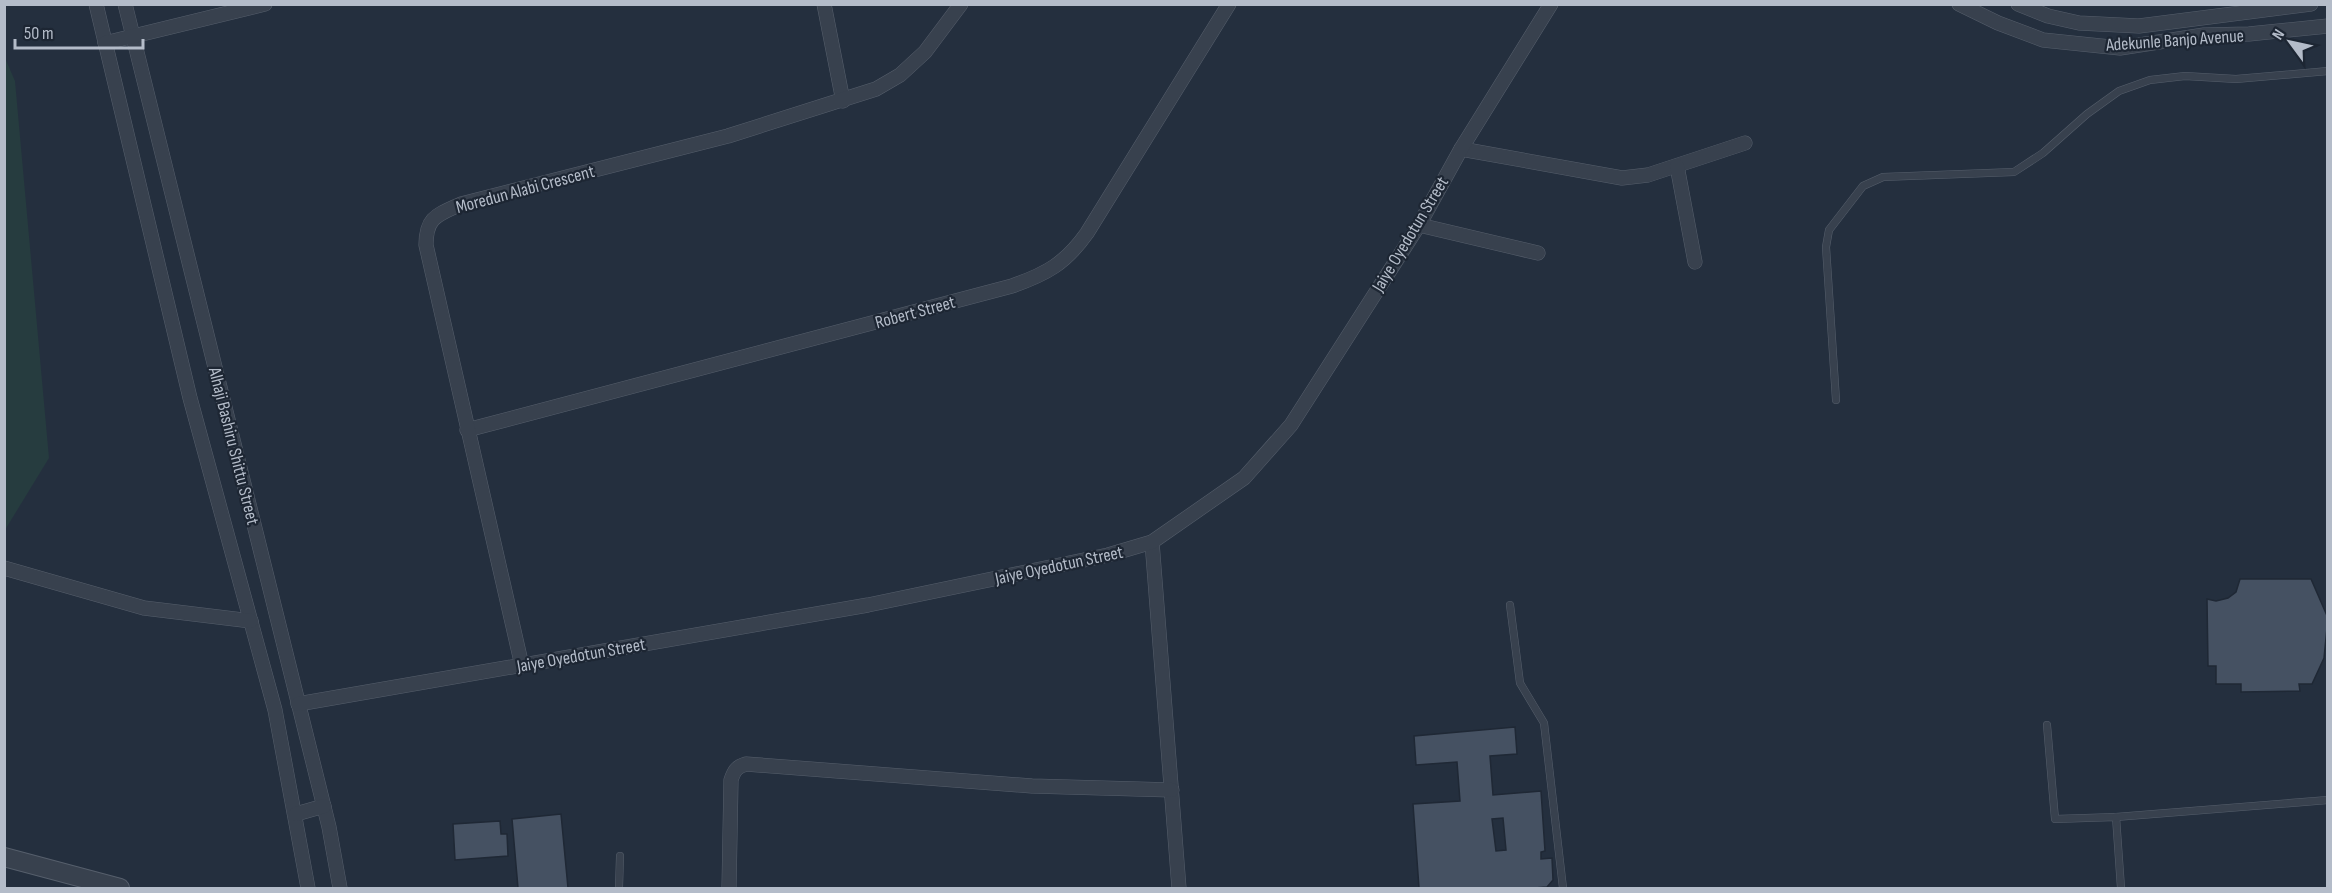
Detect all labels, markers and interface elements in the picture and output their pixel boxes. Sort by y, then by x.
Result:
scale bar [15,12,142,50]
north arrow [2260,12,2320,72]
text: 50 m [24,23,54,44]
street label: Adekunle Banjo Avenue [2104,25,2245,56]
text: N [2268,26,2289,43]
street label: Moredun Alabi Crescent [453,161,597,218]
street label: Jaiye Oyedotun Street [1367,173,1453,296]
street label: Robert Street [873,292,958,333]
street label: Alhaji Bashiru Shittu Street [204,364,263,528]
street label: Jaiye Oyedotun Street [992,542,1126,590]
street label: Jaiye Oyedotun Street [514,634,648,677]

